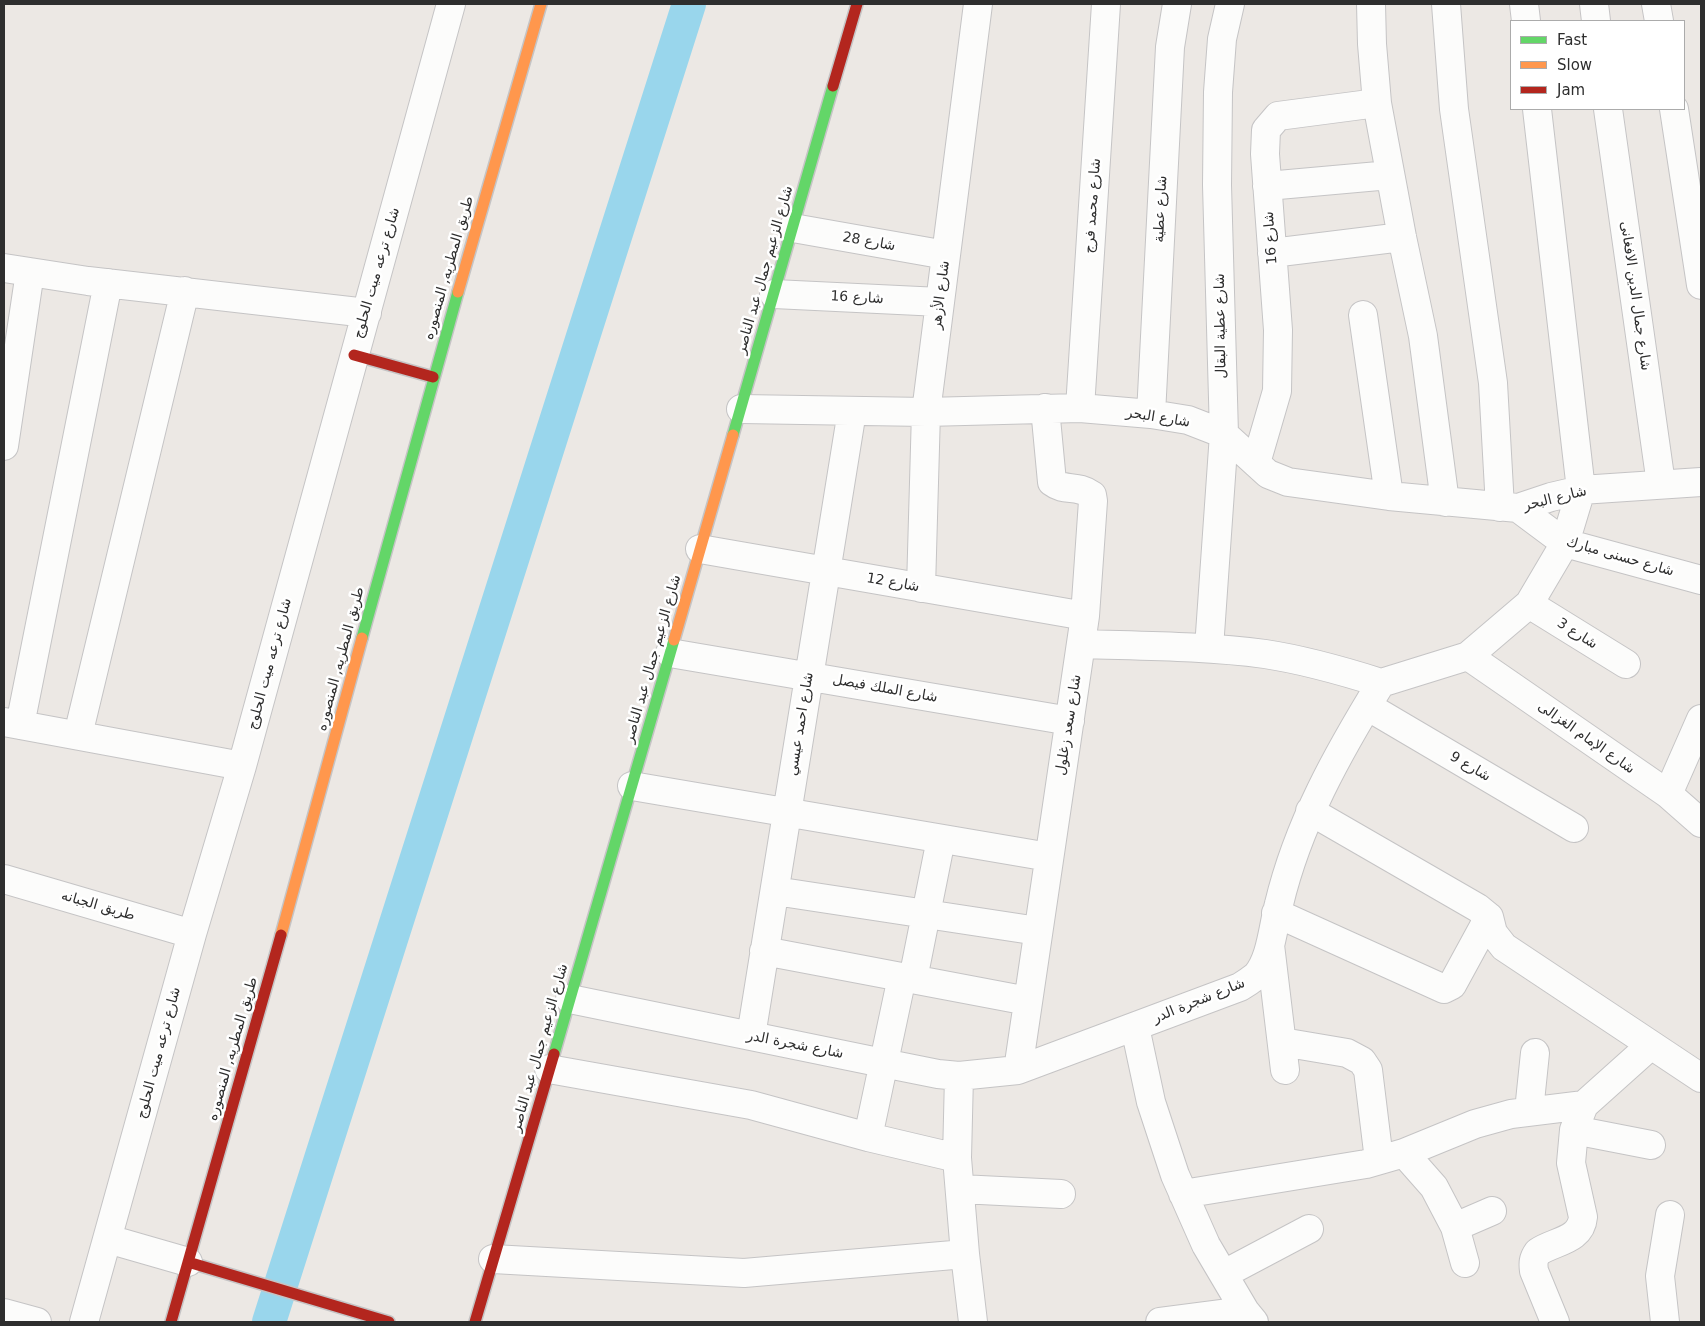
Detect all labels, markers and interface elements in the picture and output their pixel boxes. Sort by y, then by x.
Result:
legend [1510,20,1685,110]
text: Fast [1557,31,1587,49]
text: Slow [1557,56,1592,74]
text: Jam [1557,81,1585,99]
street label: شارع محمد فرج [1081,158,1105,254]
street label: شارع عطية [1151,175,1171,243]
street label: شارع الزعيم جمال عبد الناصر [733,184,797,356]
street label: طريق المطريه, المنصوره [420,194,478,342]
street label: شارع ترعه ميت الحلوج [350,206,404,340]
street label: شارع 16 [1261,211,1281,265]
street label: شارع جمال الدين الافغانى [1616,220,1654,372]
street label: شارع 28 [841,229,897,255]
street label: شارع الأزهر [928,260,954,330]
street label: شارع عطية البقال [1212,273,1230,379]
street label: شارع 16 [830,288,884,308]
street label: شارع البحر [1125,405,1191,431]
street label: شارع البحر [1522,483,1588,515]
street label: شارع حسنى مبارك [1564,534,1676,580]
street label: شارع 12 [865,570,921,596]
street label: شارع الزعيم جمال عبد الناصر [621,573,685,745]
street label: طريق المطريه, المنصوره [314,585,368,733]
street label: شارع ترعه ميت الحلوج [244,596,296,732]
street label: شارع 3 [1554,615,1600,653]
street label: شارع احمد عيسي [785,671,817,777]
street label: شارع الملك فيصل [831,671,939,707]
street label: شارع سعد زغلول [1053,673,1085,777]
street label: شارع الإمام الغزالى [1534,698,1638,778]
street label: شارع 9 [1447,749,1493,785]
street label: طريق الجبانه [59,887,137,925]
street label: شارع الزعيم جمال عبد الناصر [508,962,572,1134]
street label: طريق المطريه, المنصوره [204,975,262,1123]
street label: شارع شجرة الدر [1150,975,1248,1027]
street label: شارع ترعه ميت الحلوج [133,985,185,1121]
street label: شارع شجرة الدر [745,1027,845,1063]

